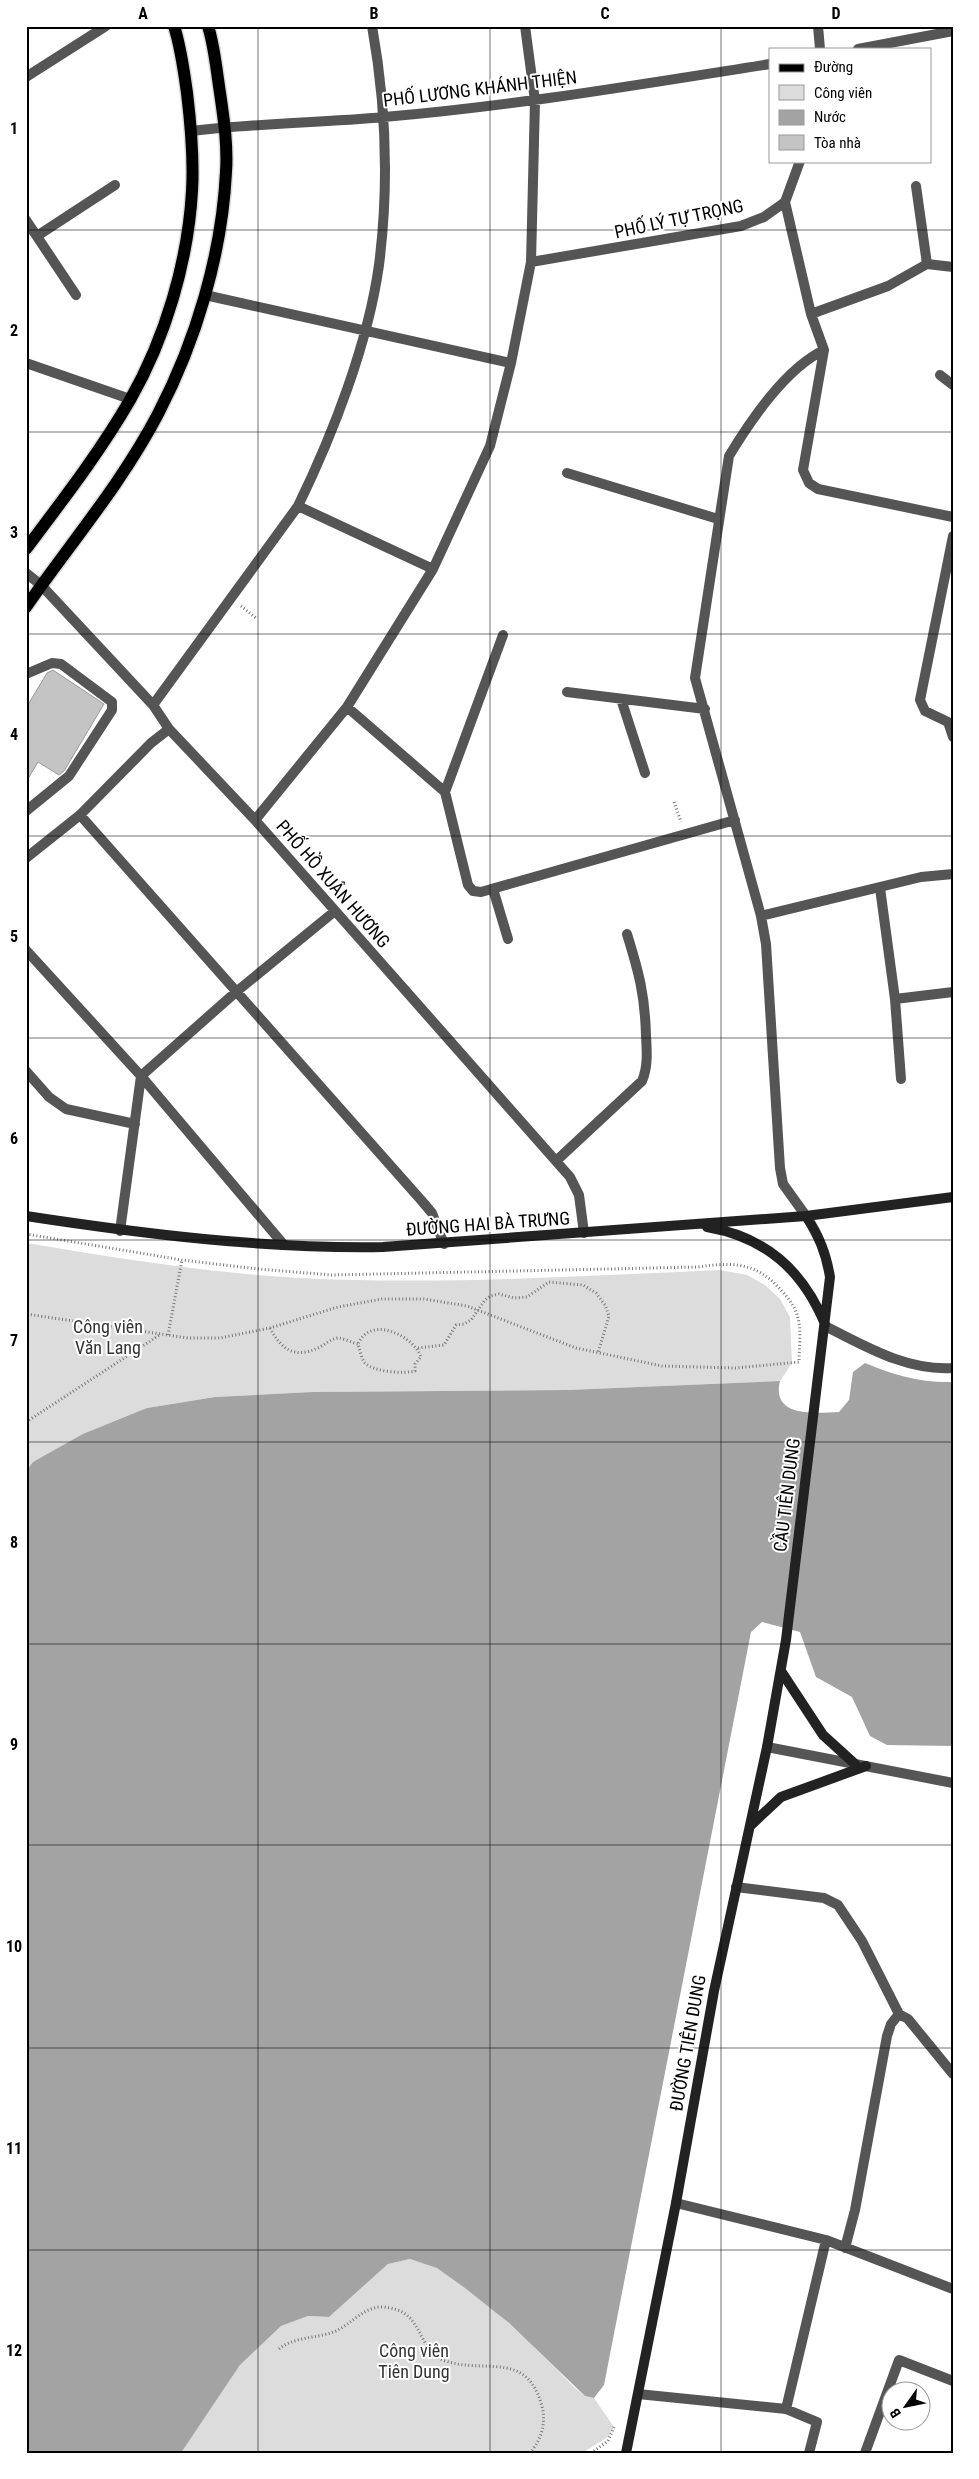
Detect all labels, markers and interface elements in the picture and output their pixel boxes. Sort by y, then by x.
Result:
text: A [138,4,148,23]
text: B [370,4,379,23]
text: C [600,4,610,23]
text: D [831,4,841,23]
legend [769,48,932,162]
text: Đường [814,58,853,76]
street label: PHỐ LƯƠNG KHÁNH THIỆN [382,64,578,111]
text: Công viên [814,84,872,102]
text: Nước [814,108,846,126]
text: 1 [10,119,18,138]
text: Tòa nhà [814,134,861,152]
street label: PHỐ LÝ TỰ TRỌNG [612,193,745,242]
text: 2 [10,321,18,340]
text: 3 [10,523,18,542]
text: 4 [10,725,18,744]
street label: PHỐ HỒ XUÂN HƯƠNG [272,814,396,952]
text: 5 [10,927,18,946]
text: 6 [10,1129,18,1148]
street label: ĐƯỜNG HAI BÀ TRƯNG [405,1207,571,1240]
park label: Công viên Văn Lang [73,1316,143,1358]
text: 7 [10,1331,18,1350]
street label: CẦU TIÊN DUNG [768,1437,804,1553]
text: 8 [10,1533,18,1552]
text: 9 [10,1735,18,1754]
text: 10 [6,1937,22,1956]
street label: ĐƯỜNG TIÊN DUNG [665,1973,710,2113]
text: 11 [6,2139,22,2158]
park label: Công viên Tiên Dung [378,2340,450,2382]
text: 12 [6,2341,22,2360]
north arrow [882,2382,932,2432]
text: B [886,2405,904,2421]

